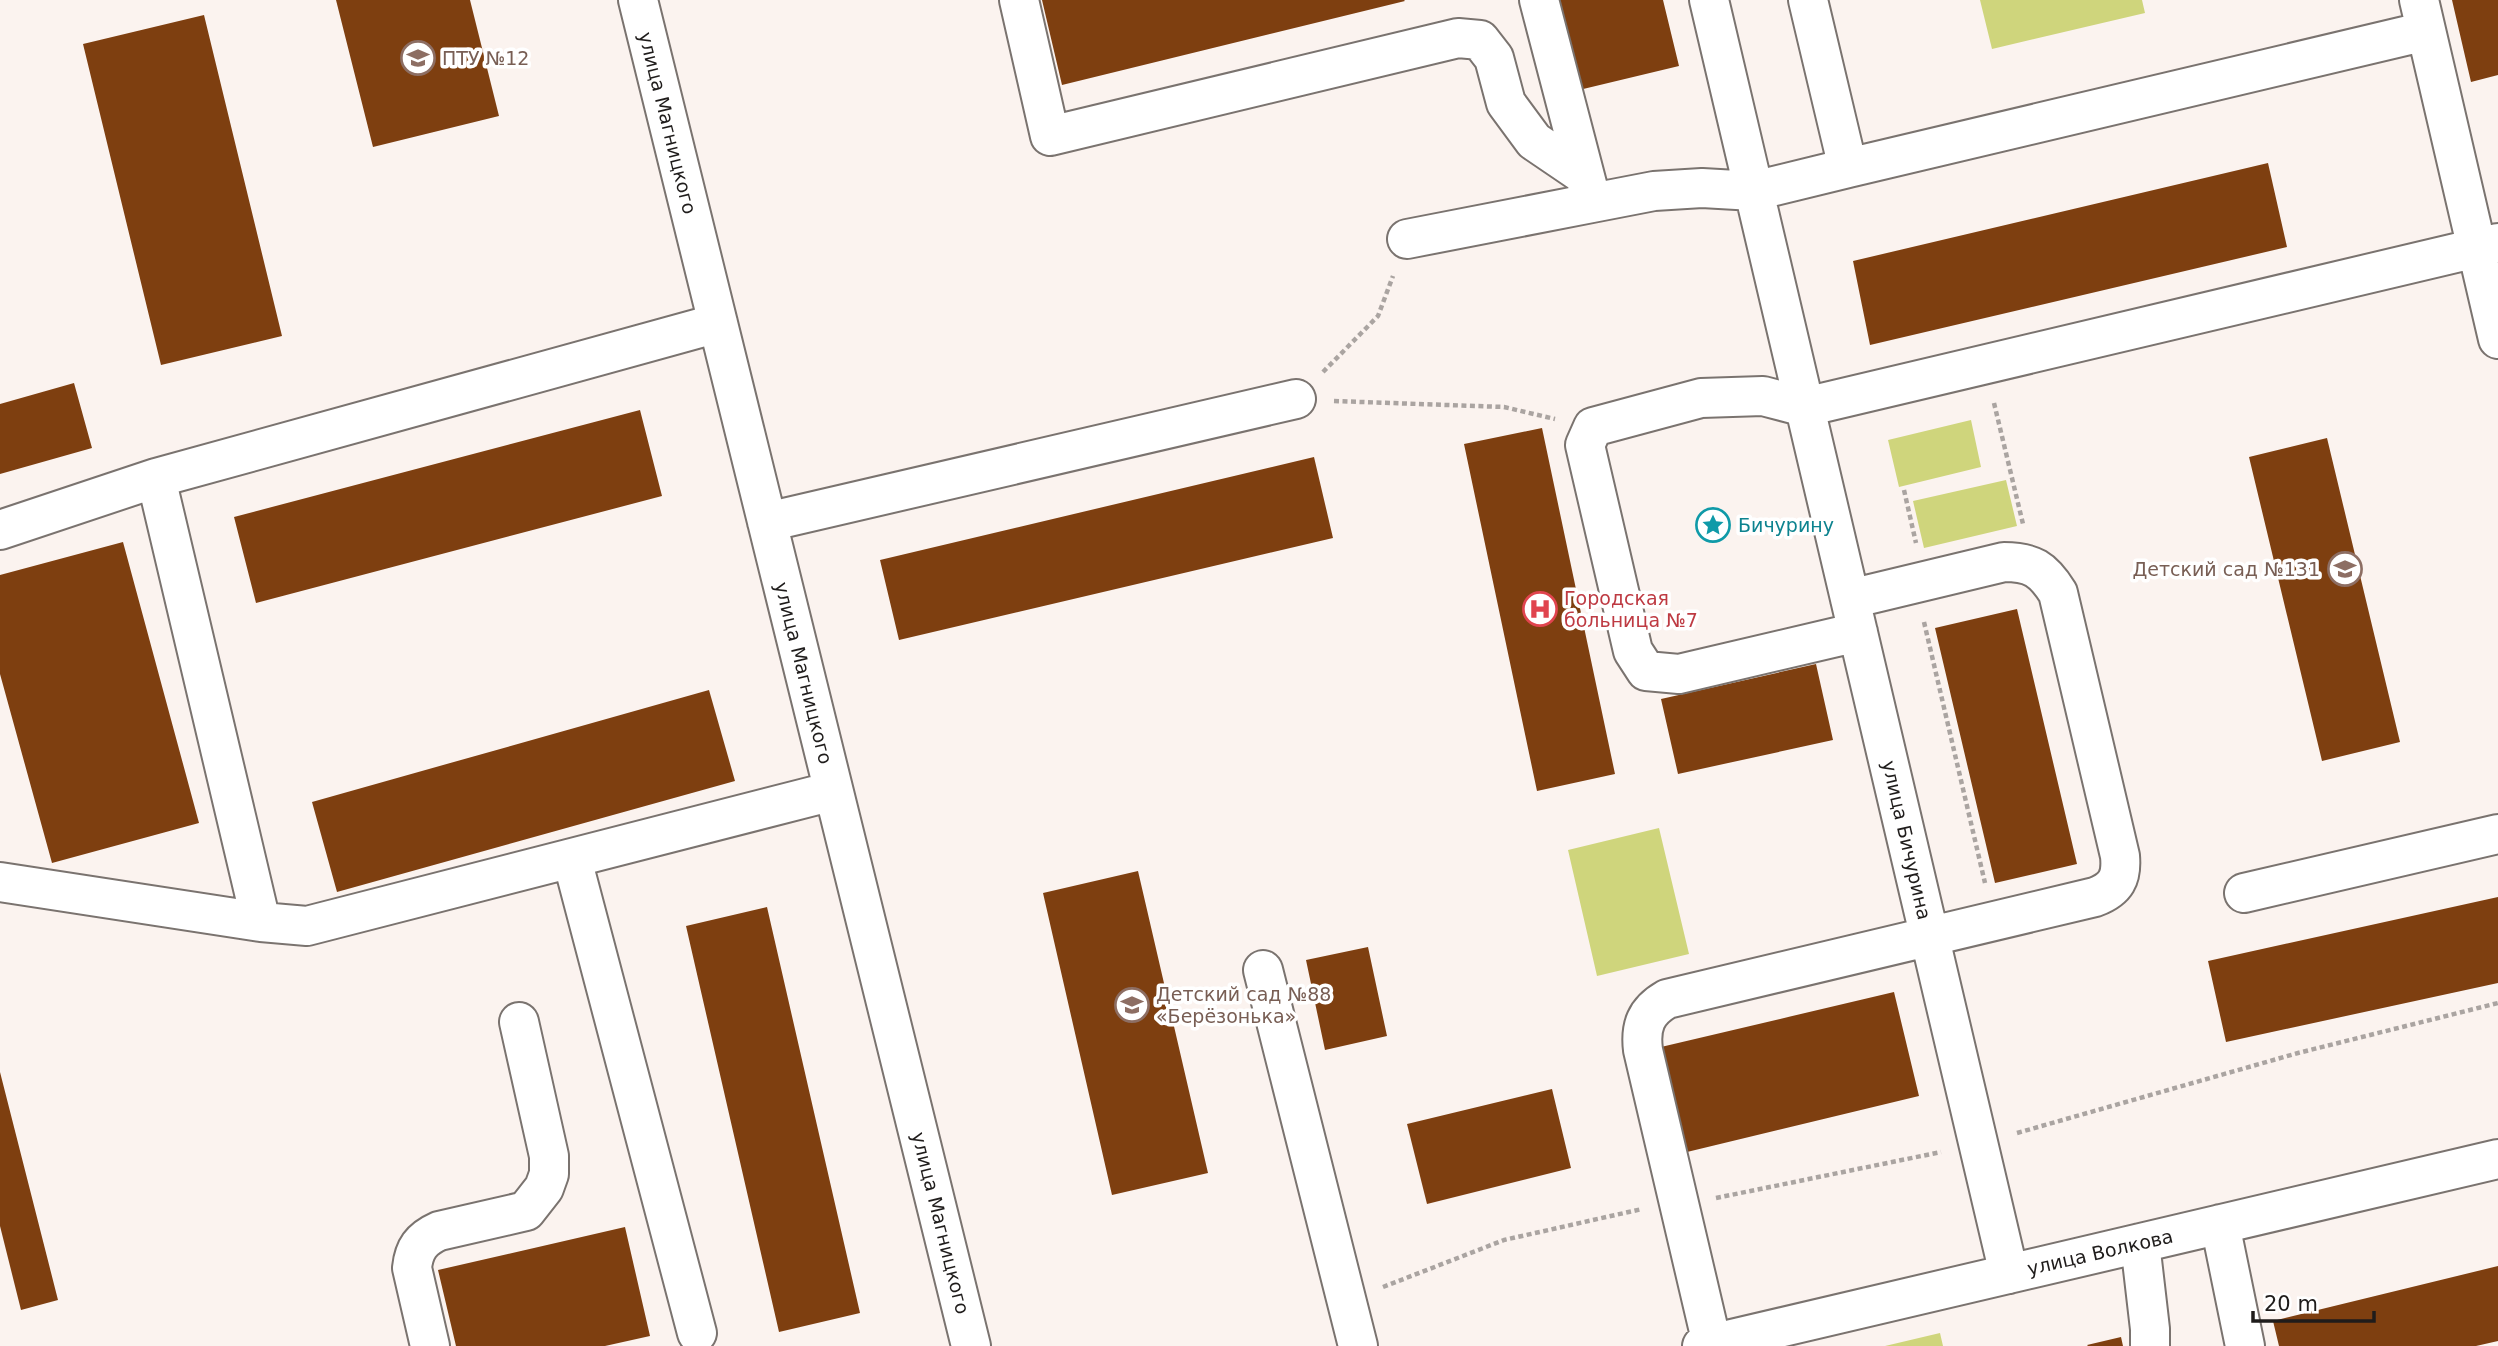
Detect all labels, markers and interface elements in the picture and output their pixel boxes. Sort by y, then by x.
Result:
street label: улица Магницкого [635,30,701,216]
school or university icon: ПТУ №12 [399,39,437,77]
place label: ПТУ №12 [442,47,529,69]
place icon: Бичурину [1694,506,1732,544]
place label: Бичурину [1738,514,1834,536]
school or university icon: Детский сад №131 [2326,550,2364,588]
place label: Детский сад №131 [2132,558,2320,580]
street label: улица Магницкого [771,580,837,766]
place label: Городская больница №7 [1564,587,1698,631]
hospital icon: Городская больница №7 [1521,590,1559,628]
street label: улица Бичурина [1878,758,1936,922]
place label: Детский сад №88 «Берёзонька» [1156,983,1331,1027]
school or university icon: Детский сад №88 «Берёзонька» [1113,986,1151,1024]
street label: улица Магницкого [908,1130,974,1316]
street label: улица Волкова [2025,1225,2175,1279]
scale bar [2253,1280,2374,1324]
text: 20 m [2264,1292,2318,1316]

